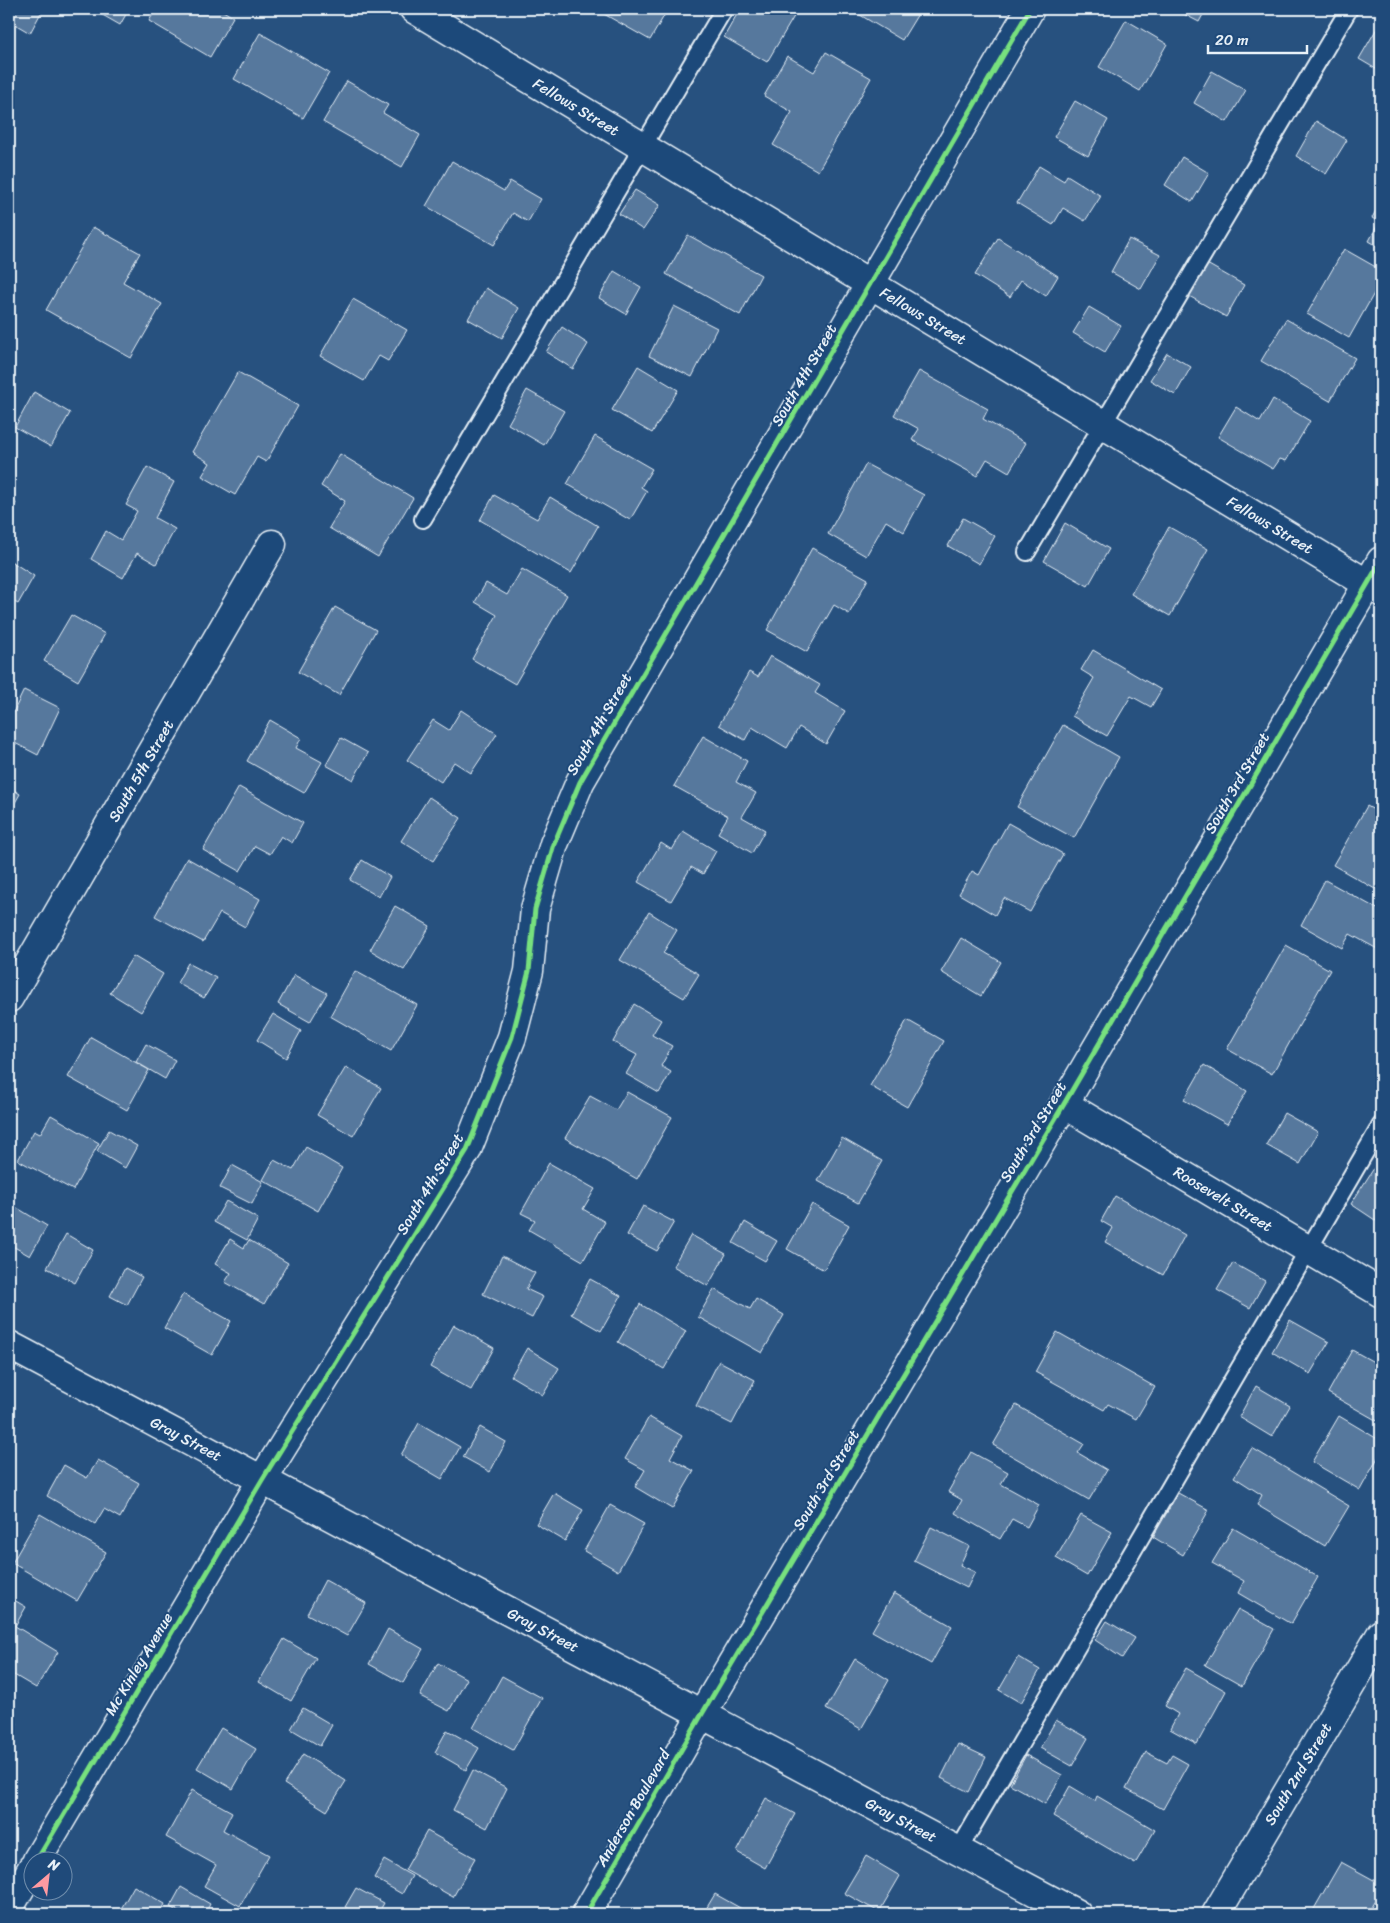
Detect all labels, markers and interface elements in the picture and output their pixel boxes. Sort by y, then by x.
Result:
scale bar [1208,22,1306,54]
text: 20 m [1215,27,1249,53]
street label: Fellows Street [528,71,625,143]
street label: Fellows Street [875,280,972,352]
street label: South 4th Street [764,318,844,431]
street label: Fellows Street [1222,489,1319,561]
street label: South 4th Street [559,667,639,780]
street label: South 5th Street [101,715,181,827]
street label: South 3rd Street [1197,727,1277,839]
street label: South 3rd Street [993,1076,1074,1187]
street label: South 4th Street [389,1128,471,1240]
street label: Roosevelt Street [1168,1159,1278,1239]
street label: Gray Street [146,1409,227,1469]
street label: South 3rd Street [786,1424,867,1535]
street label: Gray Street [503,1600,584,1660]
street label: Mc Kinley Avenue [98,1607,180,1721]
street label: South 2nd Street [1257,1717,1339,1830]
street label: Anderson Boulevard [588,1744,678,1872]
street label: Gray Street [861,1790,942,1850]
north arrow [22,1850,72,1900]
text: N [43,1851,64,1878]

